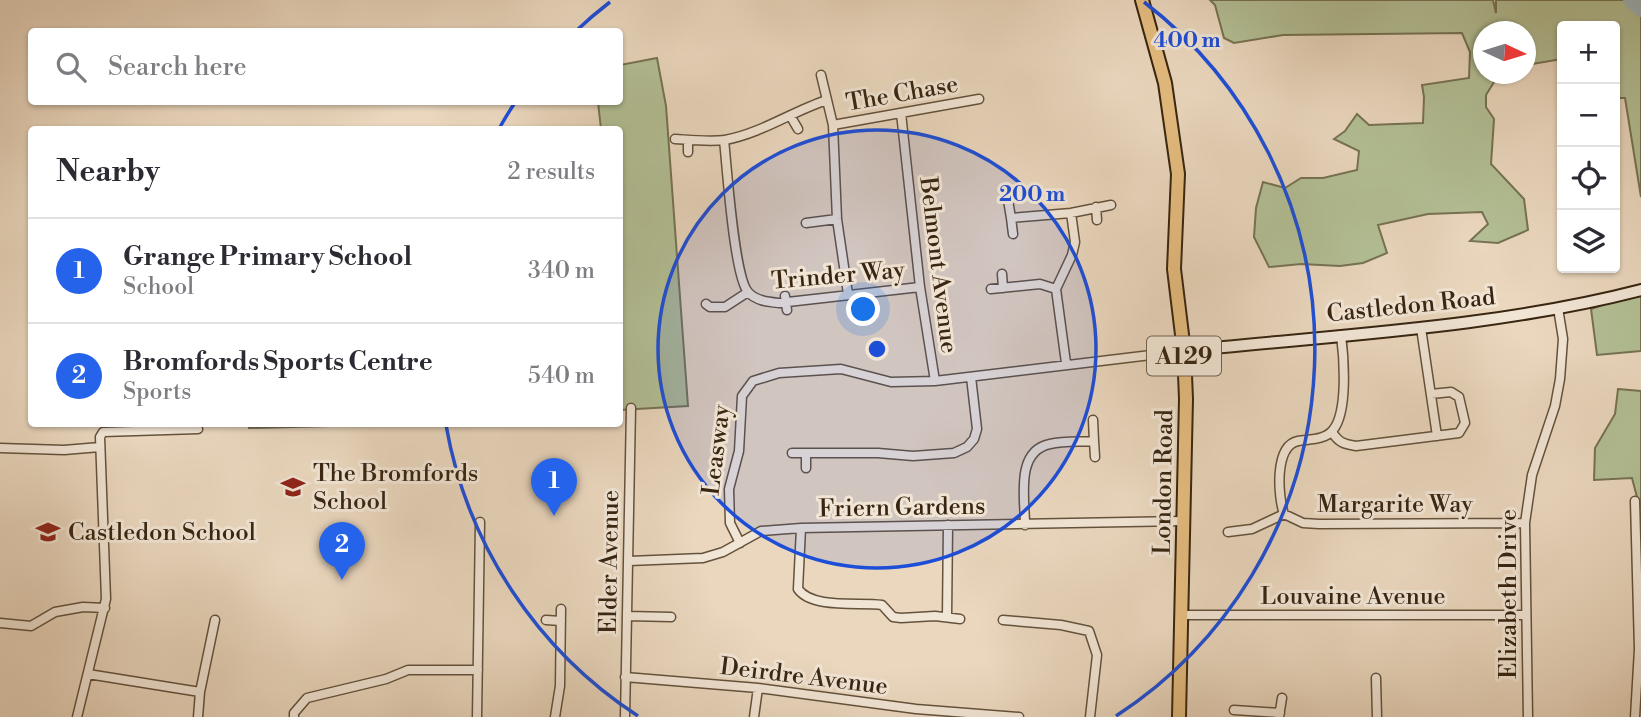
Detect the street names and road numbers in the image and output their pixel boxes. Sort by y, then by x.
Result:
street label: The Chase [844,69,961,119]
street label: Belmont Avenue [912,174,964,355]
street label: Trinder Way [770,255,906,297]
street label: Castledon Road [1325,282,1497,330]
road number: A129 [1147,336,1221,376]
street label: Leasway [697,403,737,497]
street label: London Road [1148,409,1180,555]
street label: Elder Avenue [594,490,626,634]
street label: Margarite Way [1317,490,1473,520]
street label: Friern Gardens [818,492,986,524]
street label: Elizabeth Drive [1494,509,1524,679]
street label: Louvaine Avenue [1260,582,1446,612]
street label: Deirdre Avenue [718,652,889,702]

